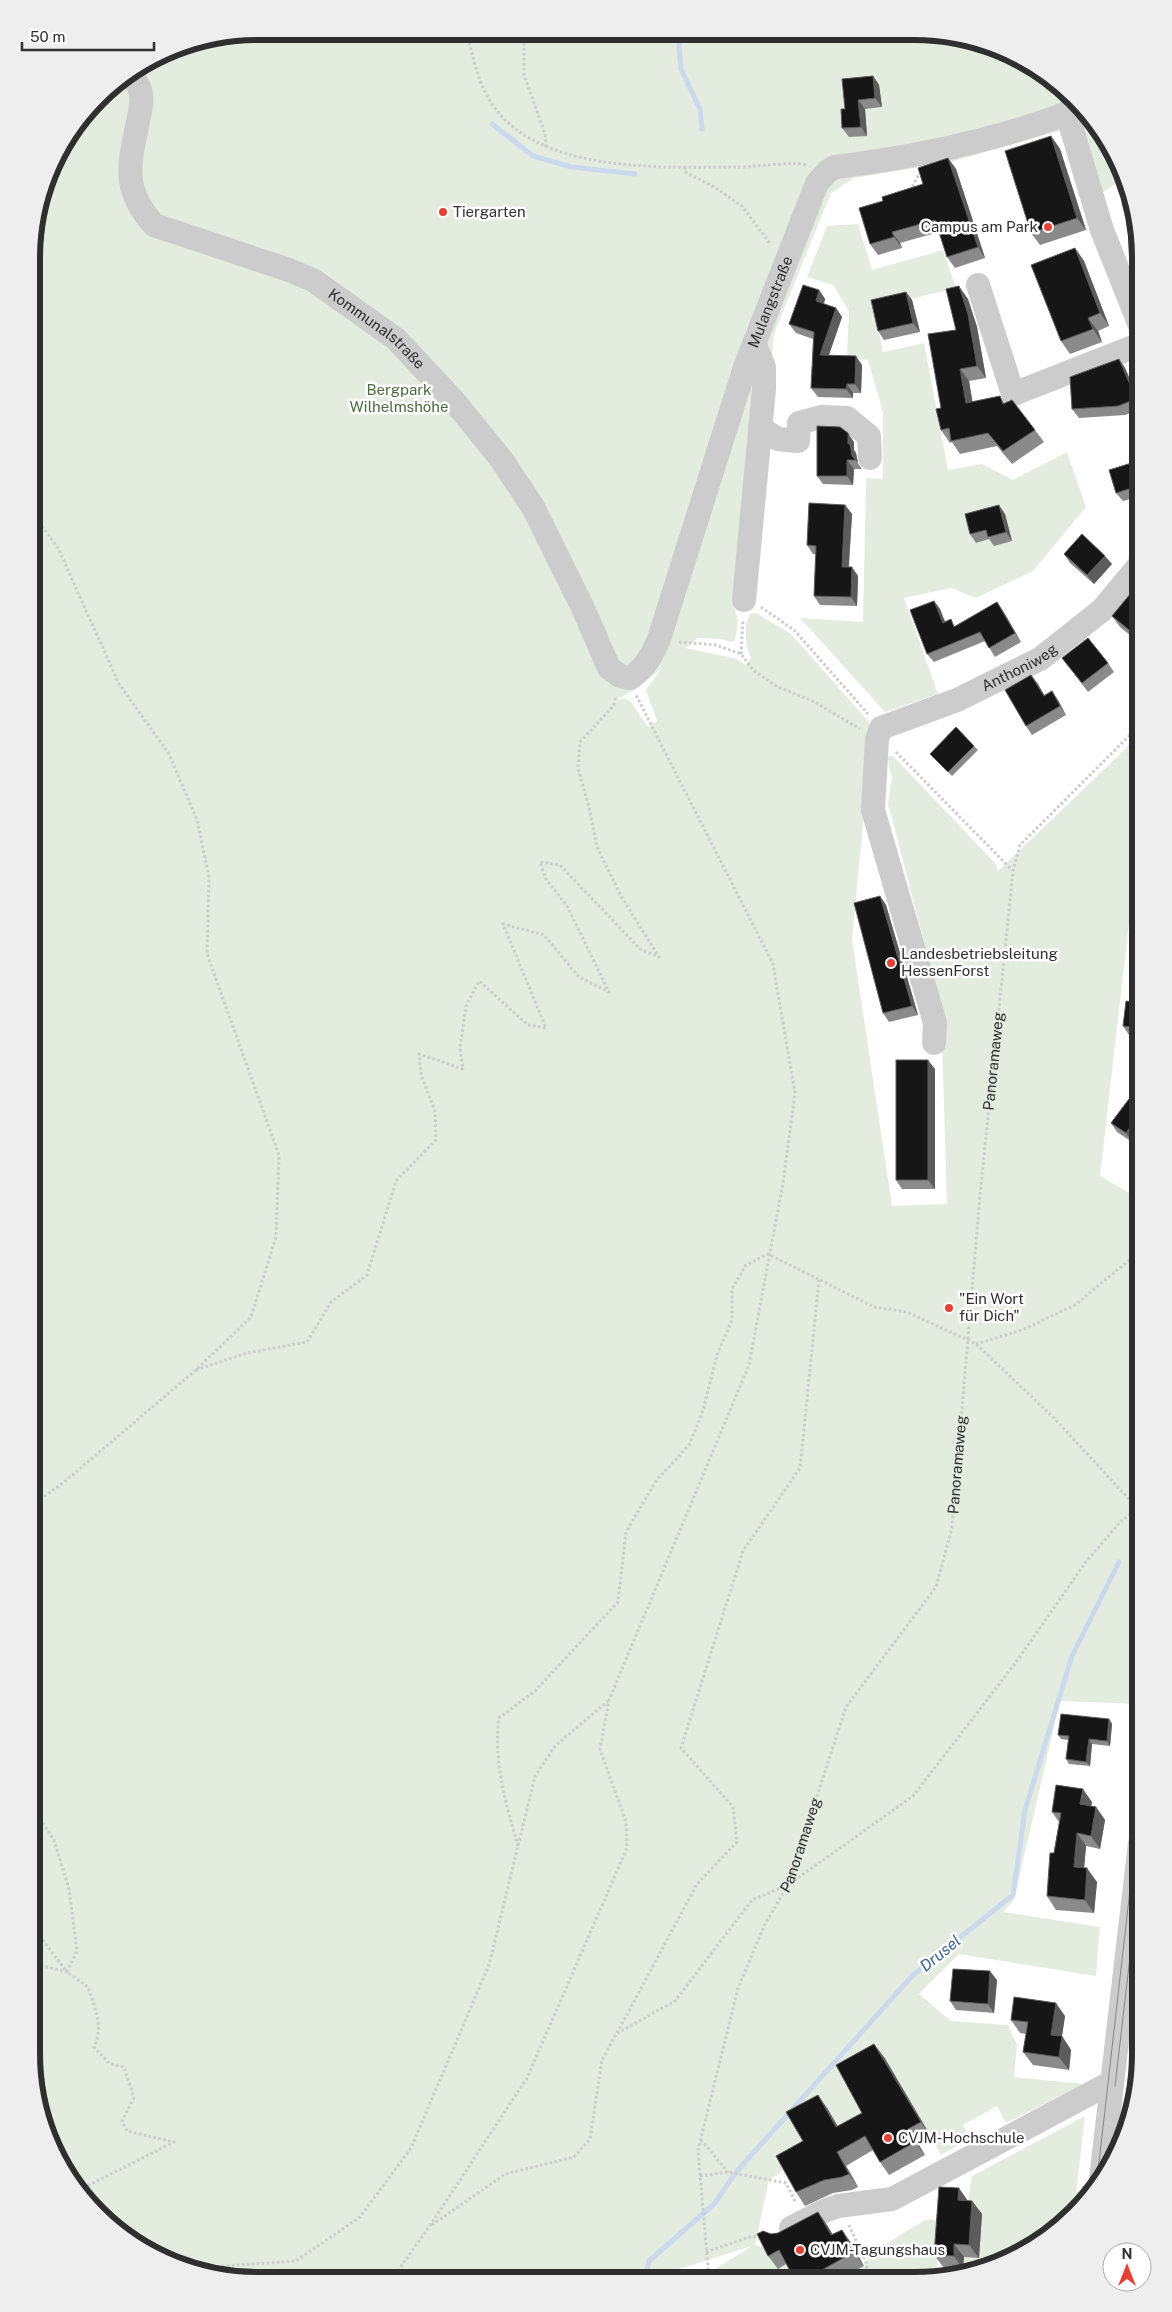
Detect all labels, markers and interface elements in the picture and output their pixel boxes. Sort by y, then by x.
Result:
scale bar [22,20,155,52]
text: 50 m [30,28,65,45]
place label: Tiergarten [453,203,526,220]
marker: Tiergarten [437,206,449,218]
place label: Campus am Park [921,218,1038,235]
marker: Campus am Park [1042,221,1054,233]
street label: Mulangstraße [744,254,796,350]
street label: Kommunalstraße [325,285,428,372]
park label: Bergpark Wilhelmshöhe [350,381,448,415]
street label: Anthoniweg [979,640,1060,695]
place label: Landesbetriebsleitung HessenForst [901,945,1058,979]
marker: Landesbetriebsleitung HessenForst [885,957,897,969]
street label: Panoramaweg [980,1011,1007,1111]
place label: "Ein Wort für Dich" [959,1290,1024,1324]
marker: "Ein Wort für Dich" [943,1302,955,1314]
street label: Panoramaweg [944,1415,969,1515]
street label: Panoramaweg [776,1795,824,1896]
water label: Drusel [916,1931,965,1976]
place label: CVJM-Hochschule [898,2129,1025,2146]
marker: CVJM-Hochschule [882,2132,894,2144]
place label: CVJM-Tagungshaus [810,2241,945,2258]
north arrow [1102,2242,1152,2292]
marker: CVJM-Tagungshaus [794,2244,806,2256]
text: N [1122,2246,1132,2262]

